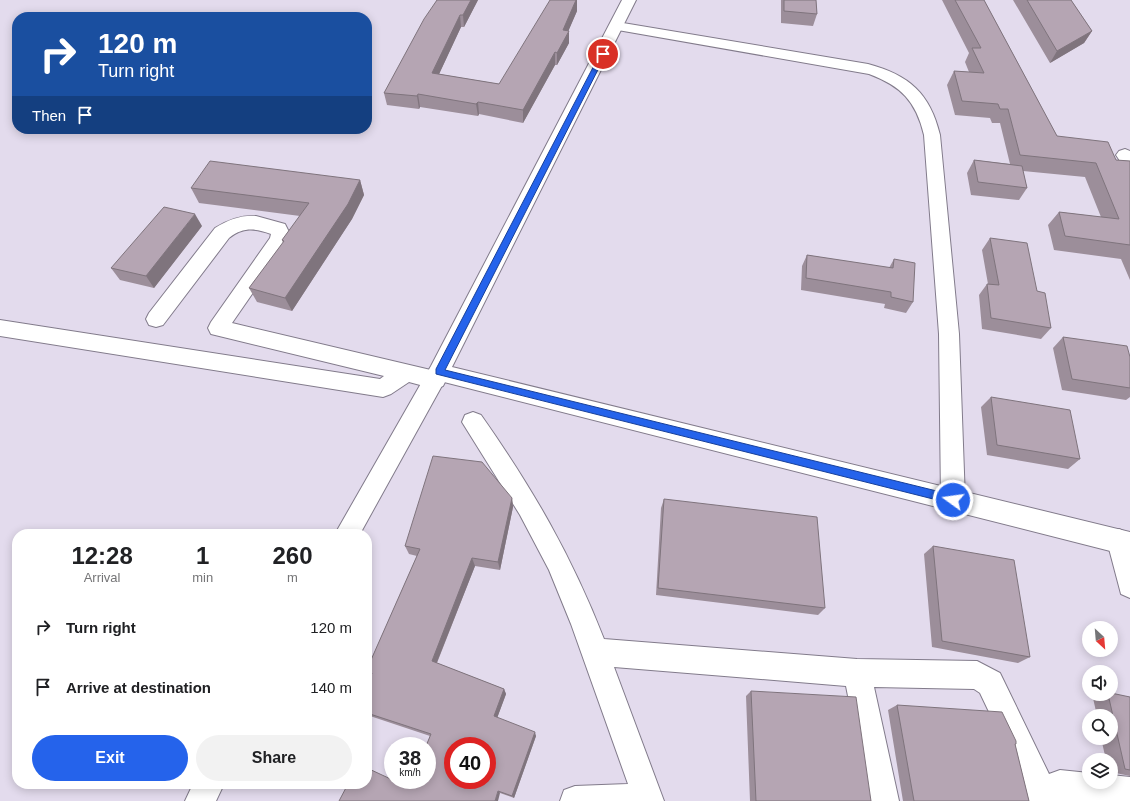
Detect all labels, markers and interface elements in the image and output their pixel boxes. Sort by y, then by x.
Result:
icon: right [32,28,84,80]
text: 120 m [98,28,177,59]
pin [586,37,620,71]
icon: arrive [592,43,614,65]
text: Turn right [98,61,174,81]
icon: arrive [74,104,96,126]
text: Then [32,107,66,124]
position arrow [932,479,974,521]
text: 12:28 [71,542,133,569]
text: 1 [196,542,209,569]
text: 260 [273,542,313,569]
text: Arrival [84,570,121,585]
text: min [192,570,213,585]
text: m [287,570,298,585]
icon: right [32,616,54,638]
text: Turn right [66,619,136,636]
text: 120 m [310,619,352,636]
north arrow [1082,621,1118,657]
map controls [1082,621,1118,789]
button: sound [1082,665,1118,701]
icon: arrive [32,676,54,698]
text: Arrive at destination [66,679,211,696]
text: 140 m [310,679,352,696]
button: search [1082,709,1118,745]
button: Exit [32,735,188,781]
button: Share [196,735,352,781]
speed limit sign: 40 [444,737,496,789]
text: 38 [399,747,421,769]
button: layers [1082,753,1118,789]
text: km/h [399,767,421,778]

